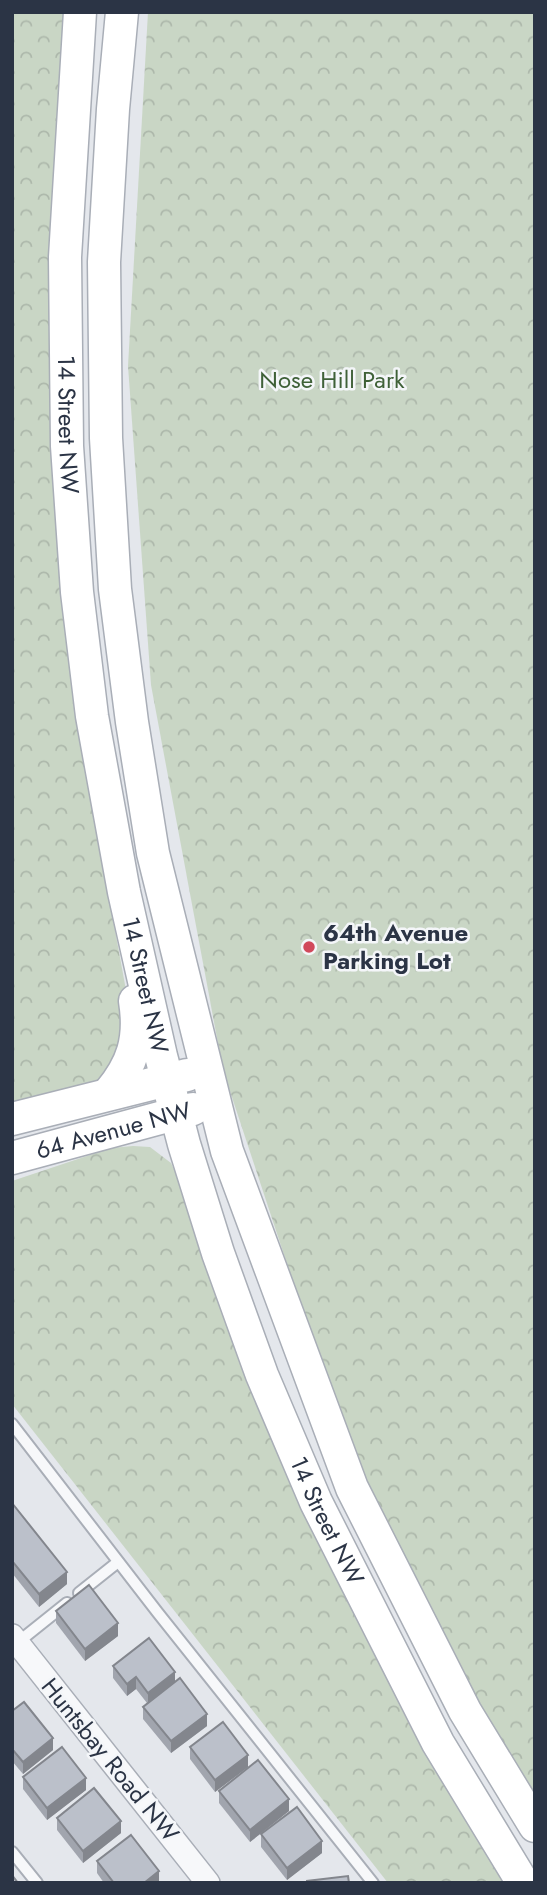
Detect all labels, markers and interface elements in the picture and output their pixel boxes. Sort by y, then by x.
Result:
street label: 14 Street NW [49,355,88,495]
park label: Nose Hill Park [259,362,405,397]
street label: 14 Street NW [113,913,178,1057]
place label: 64th Avenue Parking Lot [323,915,468,978]
marker: 64th Avenue Parking Lot [301,939,317,955]
street label: 64 Avenue NW [32,1092,195,1168]
street label: 14 Street NW [282,1451,373,1591]
street label: Huntsbay Road NW [33,1670,188,1849]

